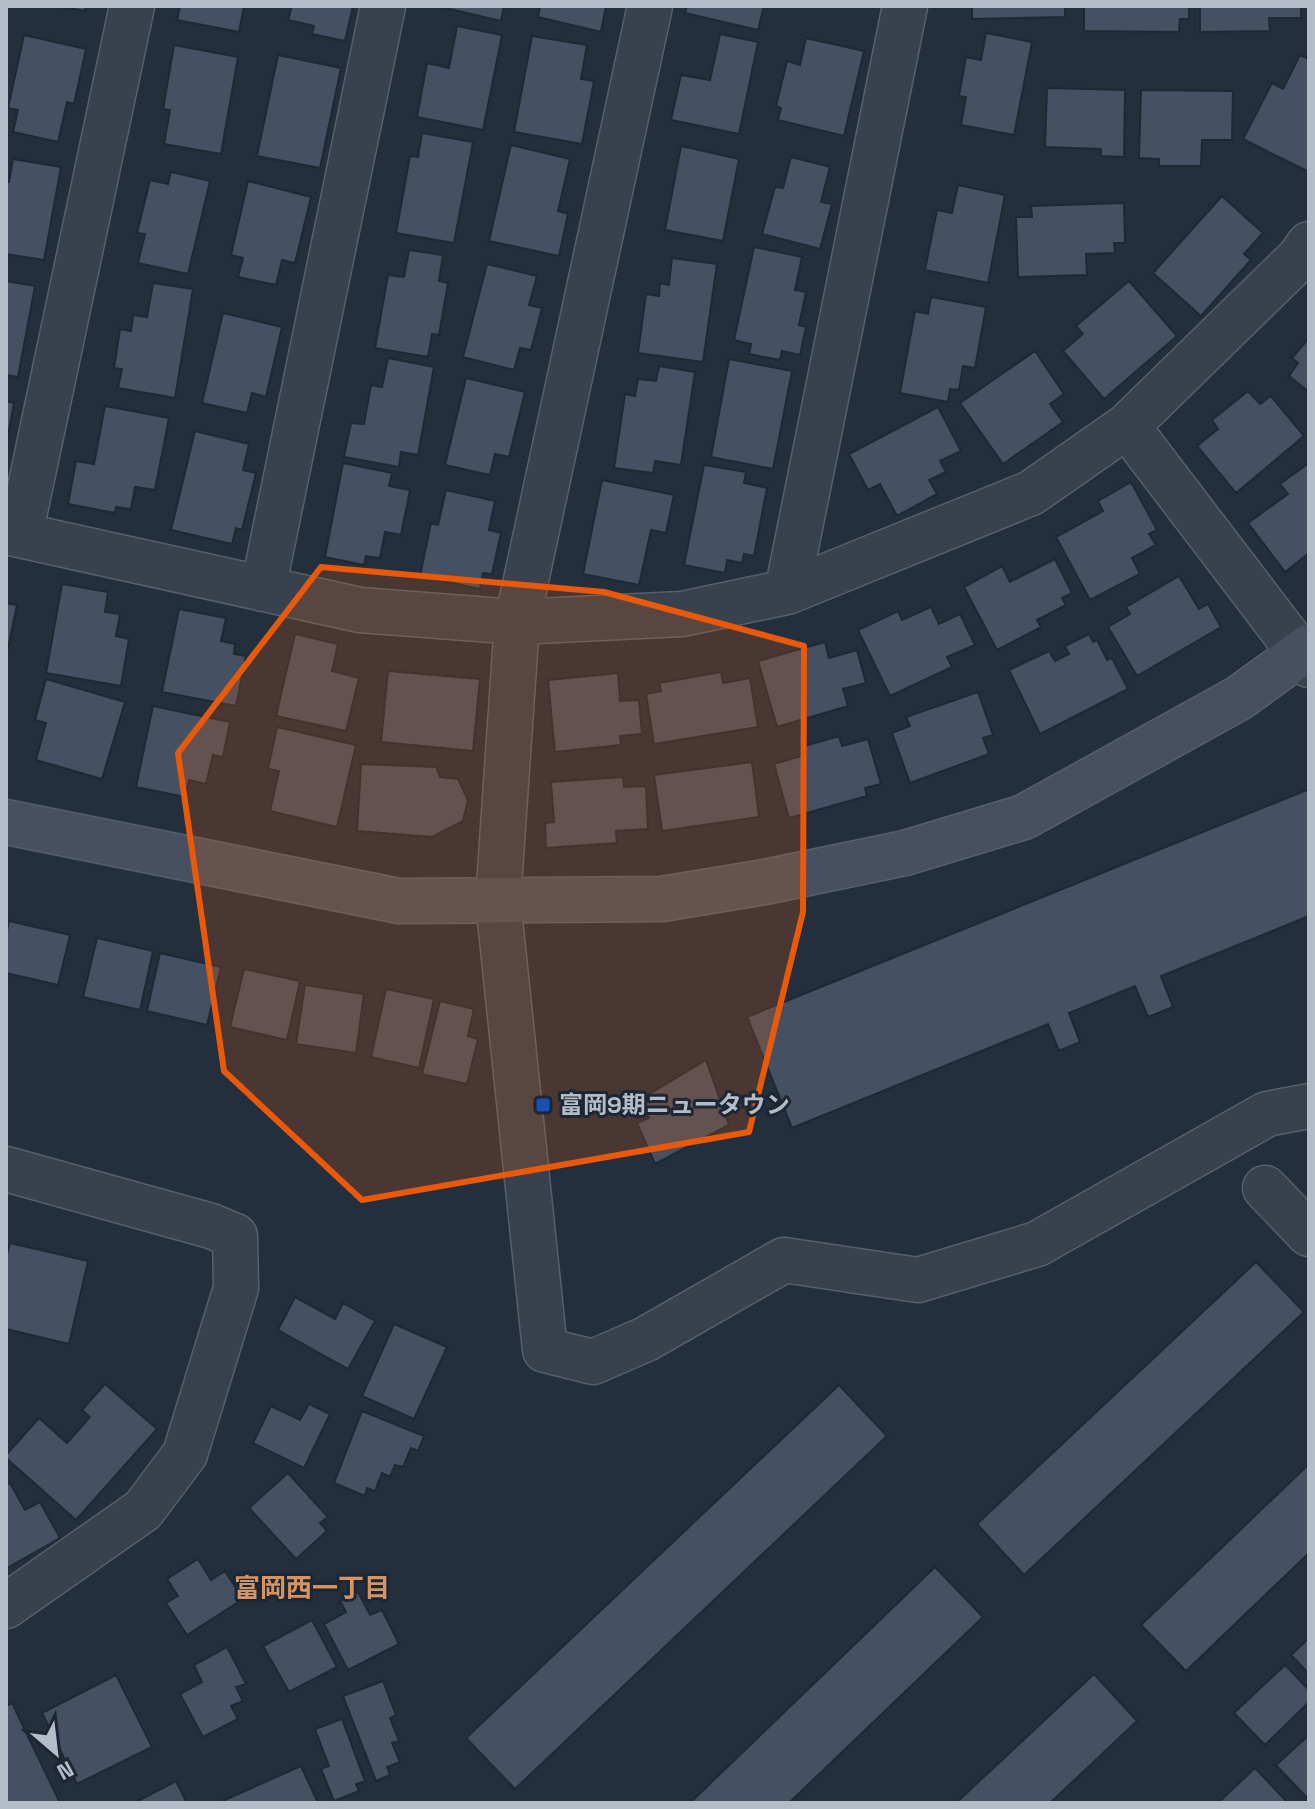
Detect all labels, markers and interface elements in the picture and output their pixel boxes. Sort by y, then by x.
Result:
place label: 富岡9期ニュータウン [559,1089,790,1120]
marker: 富岡9期ニュータウン [534,1096,552,1114]
district label: 富岡西一丁目 [234,1571,390,1605]
north arrow [16,1713,96,1793]
text: N [52,1755,78,1786]

